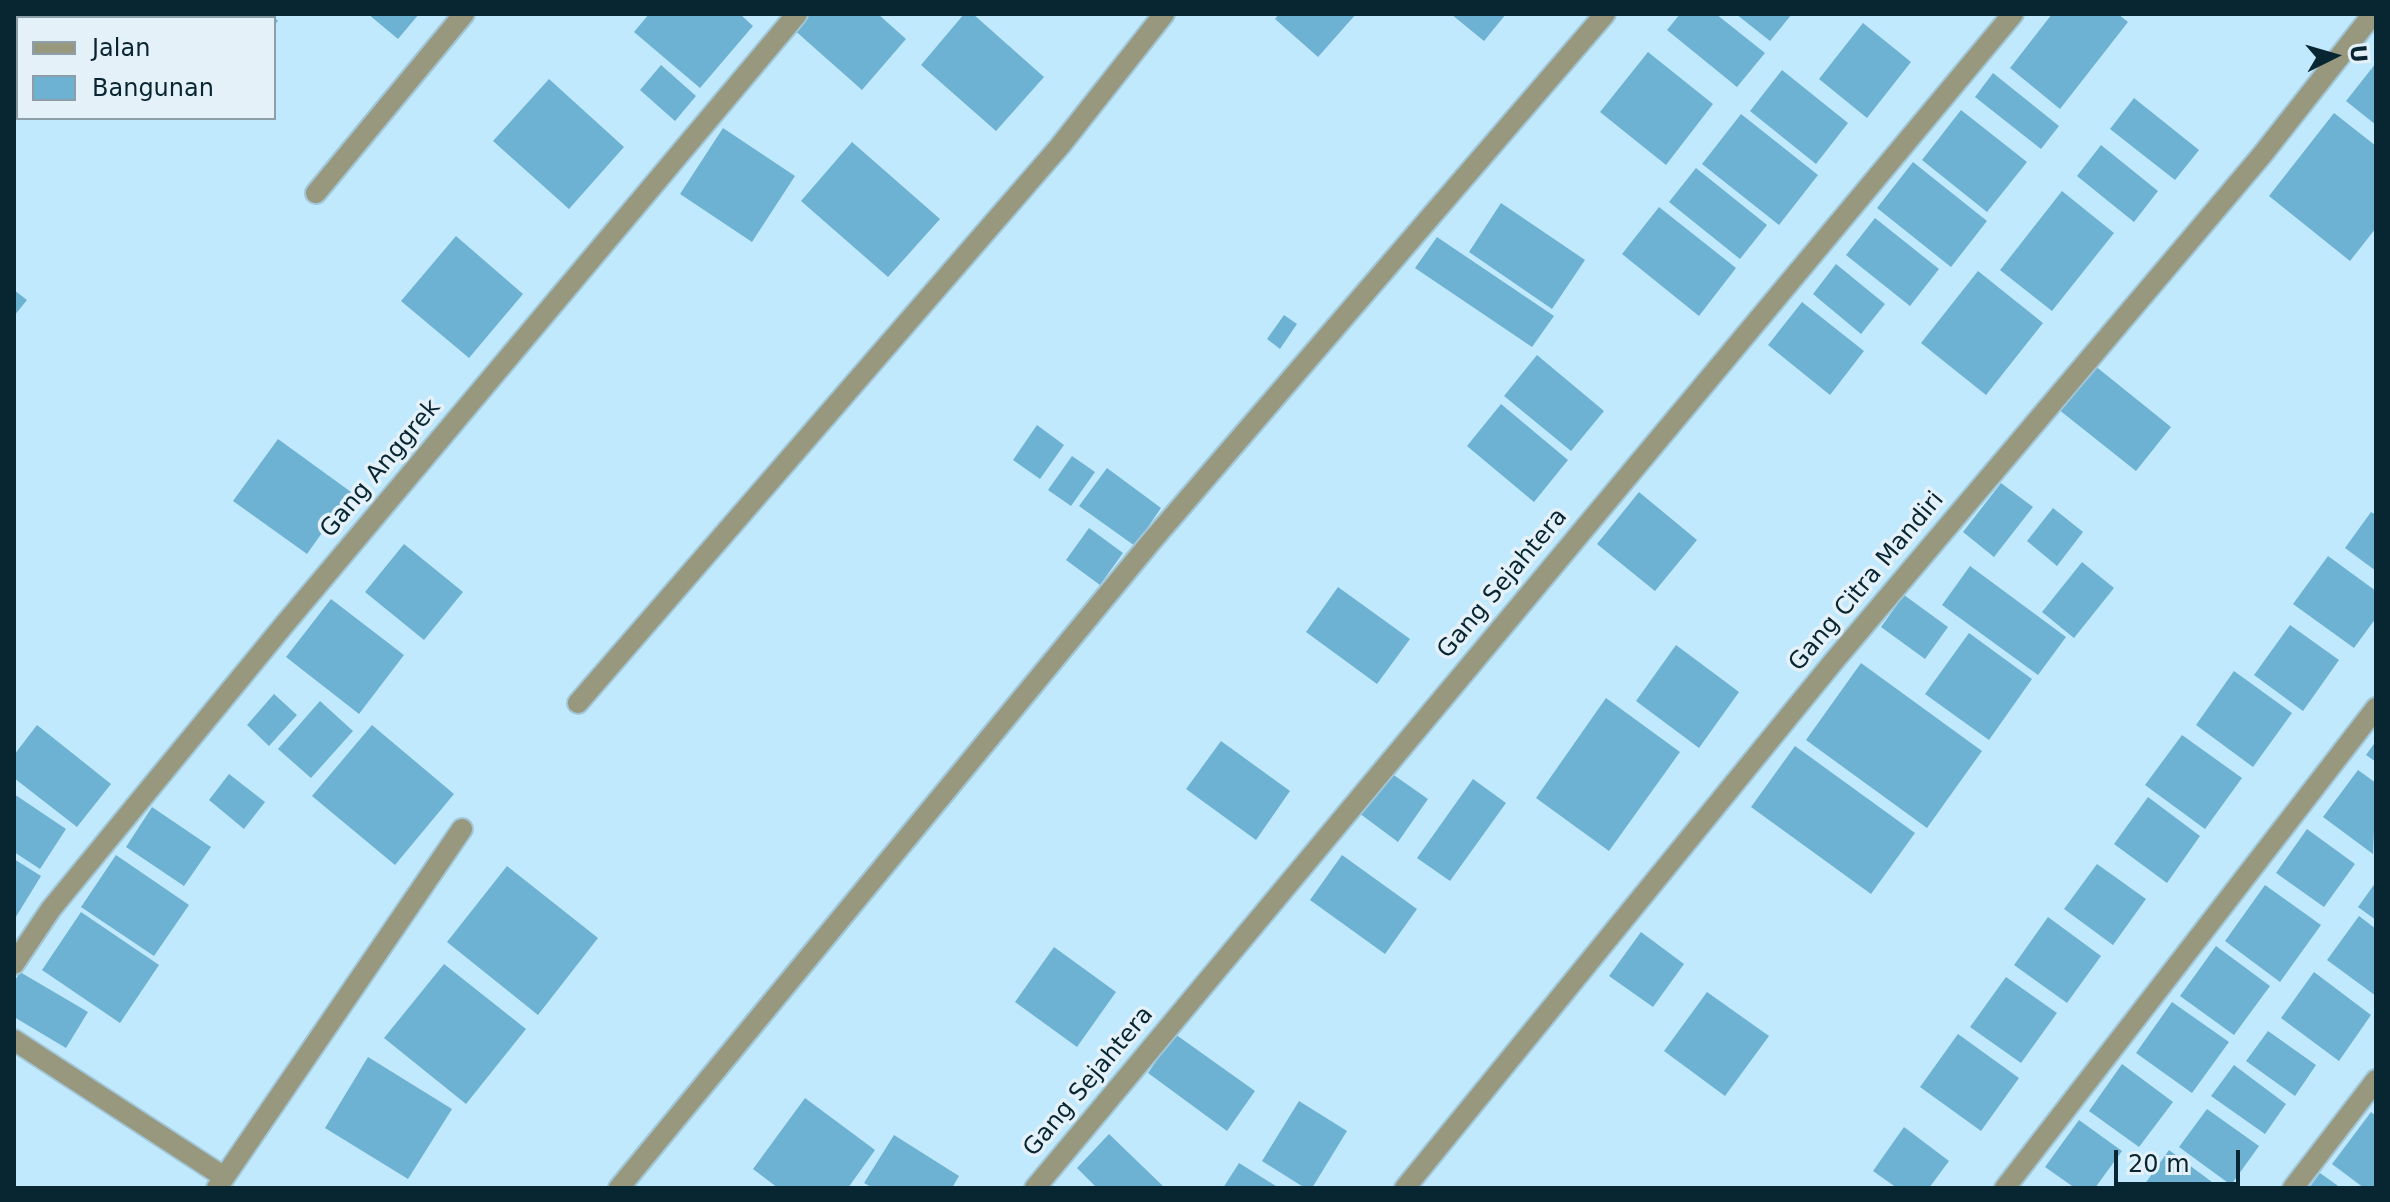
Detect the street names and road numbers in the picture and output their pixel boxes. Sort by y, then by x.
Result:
street label: Gang Anggrek [315,394,447,544]
street label: Gang Citra Mandiri [1784,486,1950,678]
street label: Gang Sejahtera [1432,503,1574,665]
street label: Gang Sejahtera [1018,1001,1160,1163]

